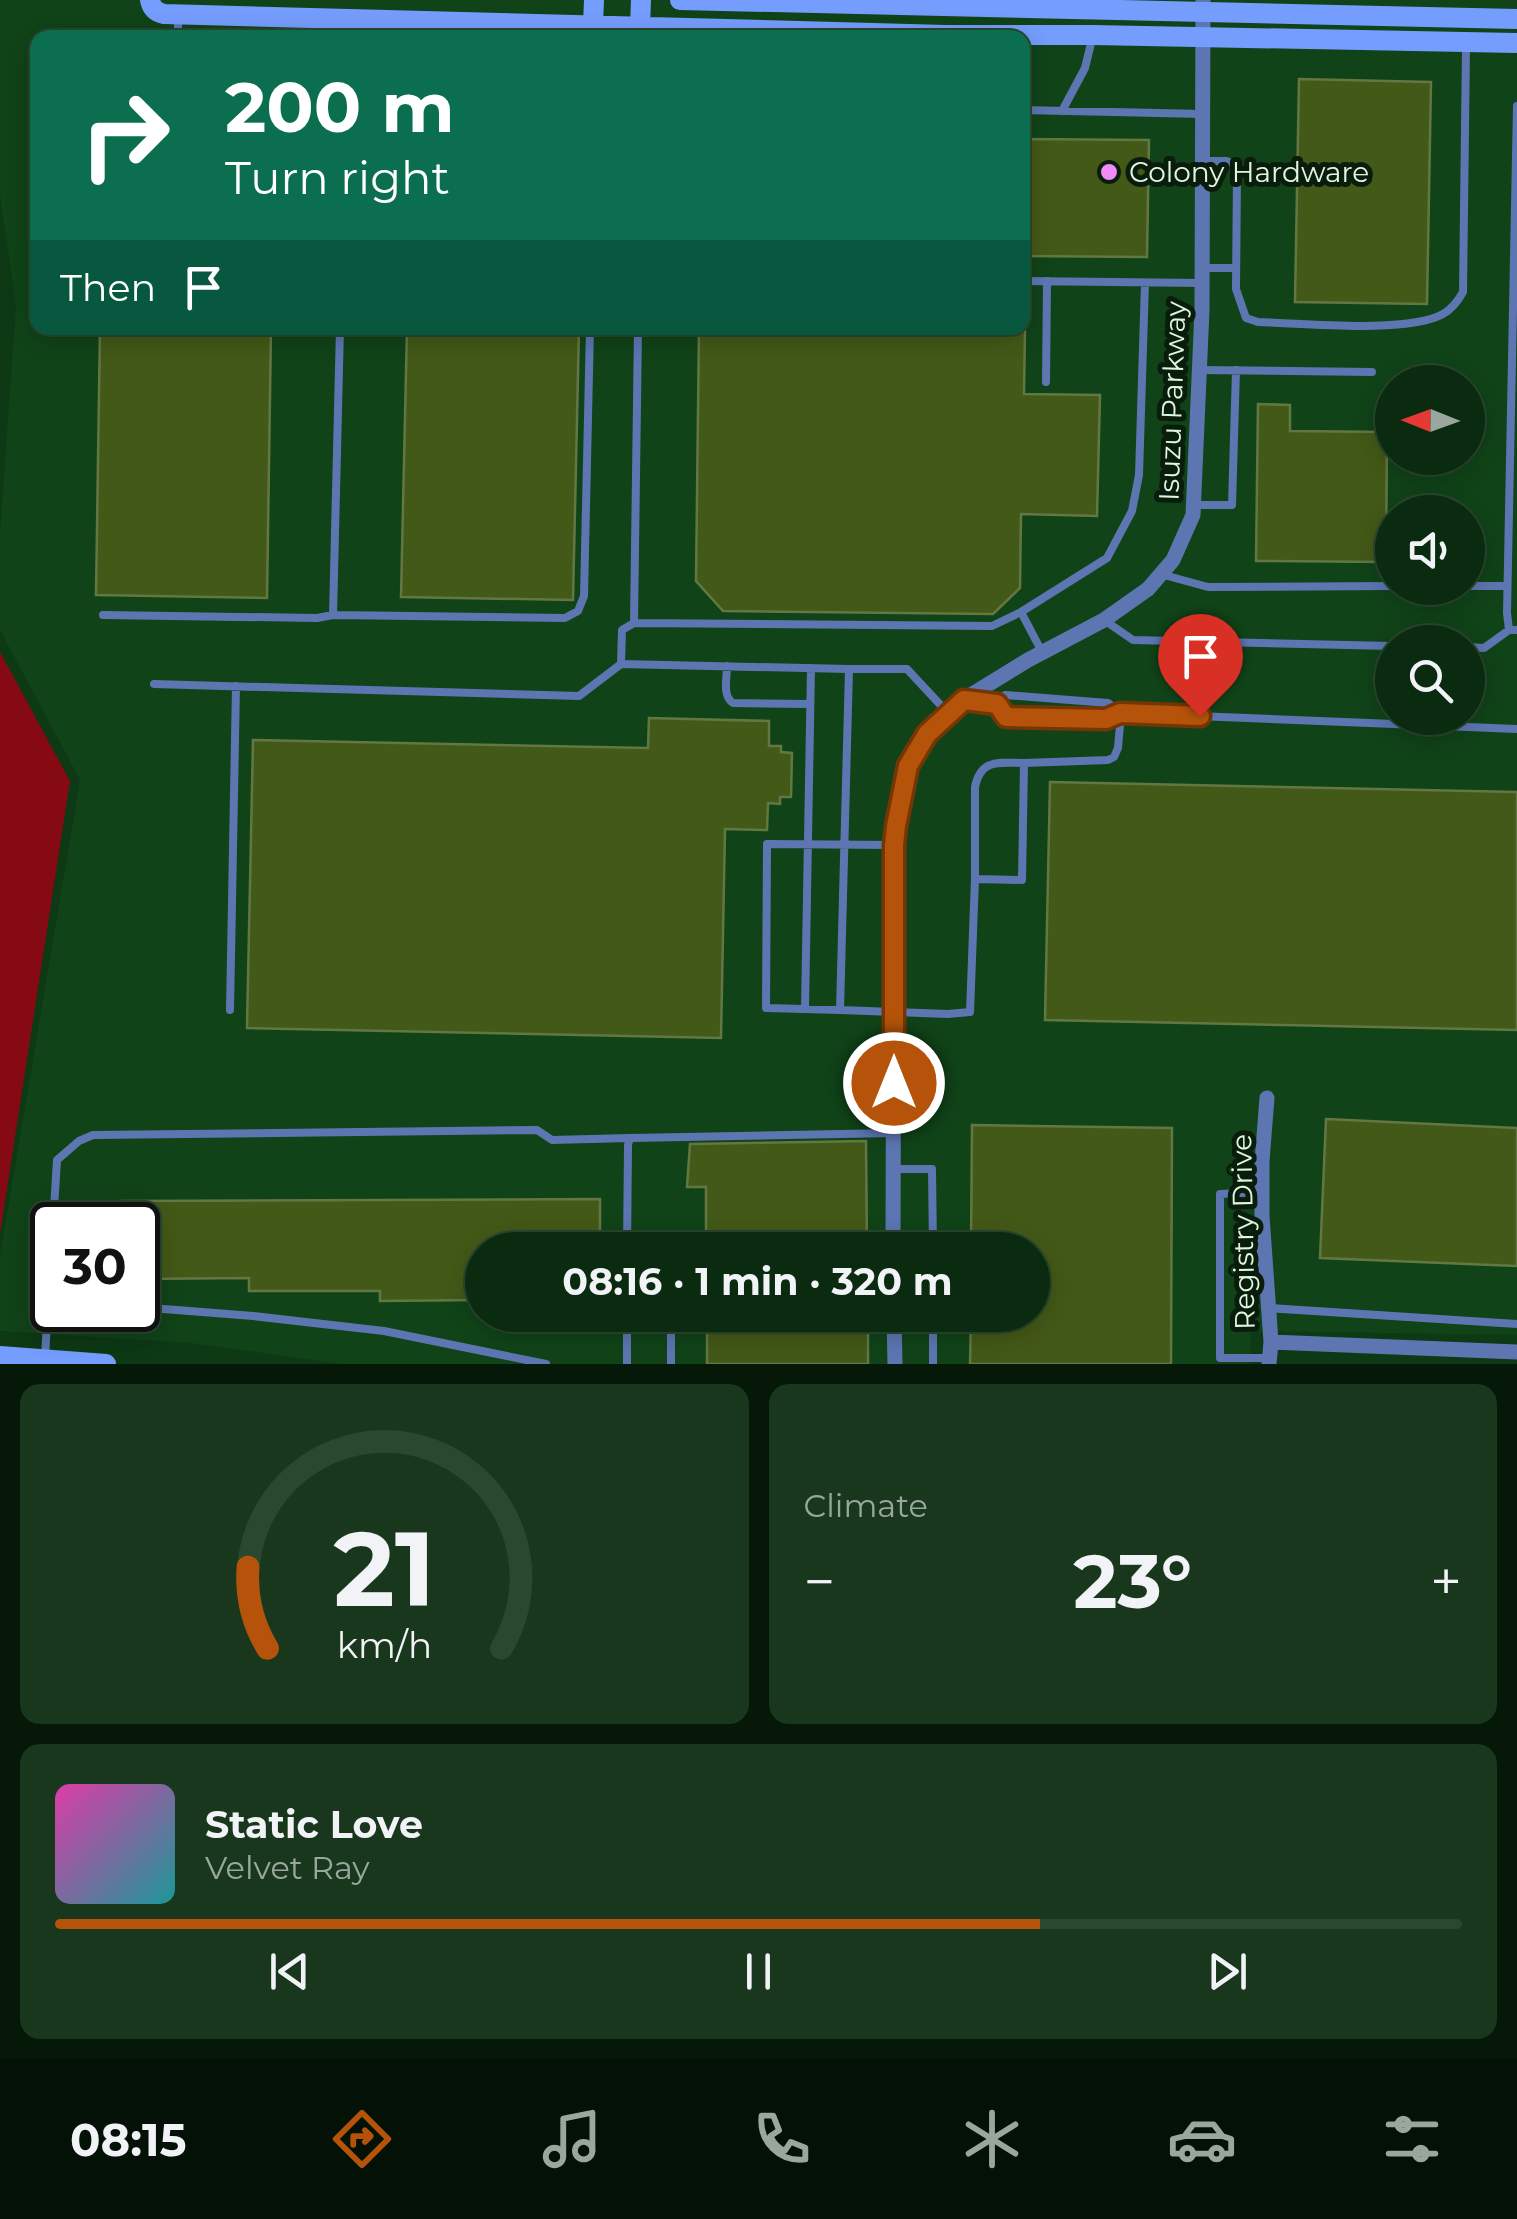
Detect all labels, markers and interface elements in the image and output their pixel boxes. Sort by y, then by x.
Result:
text: 200 m [225,64,455,150]
icon: right [60,70,190,200]
text: Turn right [225,150,450,205]
place label: Colony Hardware [1129,155,1369,189]
marker: Colony Hardware [1098,161,1120,183]
icon: arrive [176,260,231,315]
text: Then [60,264,156,311]
street label: Isuzu Parkway [1152,300,1193,501]
north arrow [1375,365,1485,475]
map controls [1375,365,1485,735]
button: sound [1375,495,1485,605]
pin [1158,614,1243,717]
button: search [1375,625,1485,735]
icon: arrive [1173,629,1228,684]
position arrow [842,1031,946,1135]
street label: Registry Drive [1224,1134,1262,1330]
speed limit sign: 30 [30,1202,160,1332]
text: 08:16 · 1 min · 320 m [562,1258,953,1305]
text: Climate [804,1486,928,1525]
text: 21 [333,1505,435,1632]
text: 23° [1073,1535,1192,1627]
text: − [804,1548,835,1615]
text: + [1430,1548,1462,1615]
text: km/h [337,1623,432,1667]
text: Static Love [205,1801,423,1848]
text: Velvet Ray [205,1848,370,1887]
icon: previous [262,1944,317,1999]
icon: pause [731,1944,786,1999]
icon: next [1200,1944,1255,1999]
icon: directions [327,2104,397,2174]
icon: music [537,2104,607,2174]
icon: phone [747,2104,817,2174]
icon: climate [957,2104,1027,2174]
icon: car [1167,2104,1237,2174]
icon: filters [1377,2104,1447,2174]
text: 08:15 [70,2112,187,2167]

